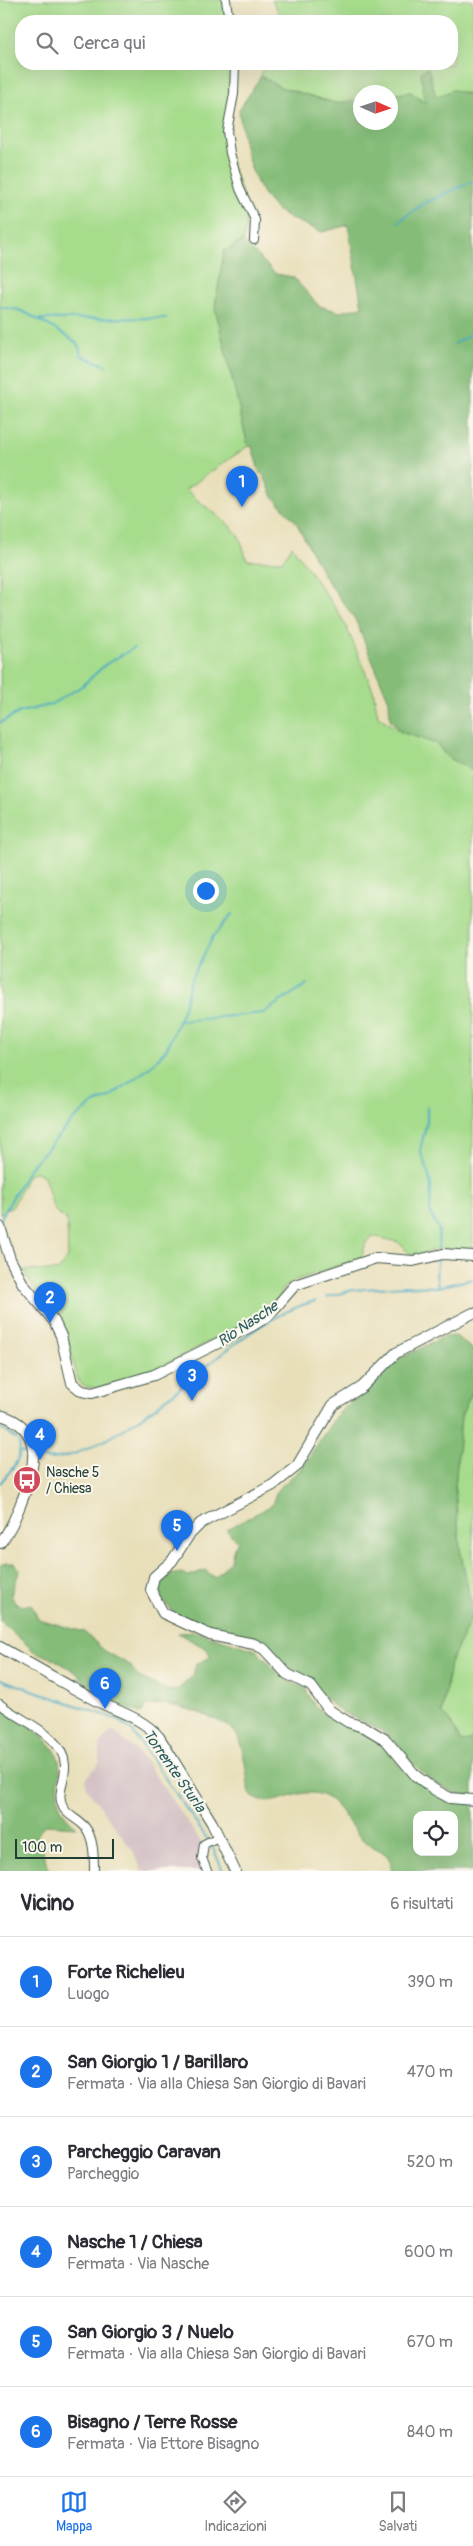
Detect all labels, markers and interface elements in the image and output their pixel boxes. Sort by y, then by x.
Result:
search box [15,15,458,70]
icon: search [33,29,61,57]
text: Cerca qui [73,31,145,55]
north arrow [353,85,398,130]
pin: 1 [226,466,258,507]
your location [193,878,219,904]
pin: 2 [34,1282,66,1323]
water label: Rio Nasche [214,1296,283,1351]
pin: 3 [176,1360,208,1401]
pin: 4 [24,1419,56,1460]
place label: Nasche 5 / Chiesa [46,1464,99,1497]
bus stop icon: Nasche 5 / Chiesa [12,1465,42,1495]
pin: 5 [161,1510,193,1551]
pin: 6 [89,1668,121,1709]
water label: Torrente Sturla [139,1726,210,1817]
map controls [413,1811,458,1856]
button: locate [413,1811,458,1856]
scale bar [15,1836,114,1859]
text: 100 m [22,1839,62,1856]
text: Vicino [20,1890,74,1917]
text: 6 risultati [390,1894,453,1914]
text: Forte Richelieu [67,1960,185,1984]
text: 1 [33,1972,39,1992]
text: 390 m [407,1972,453,1992]
text: Luogo [67,1984,109,2004]
text: San Giorgio 1 / Barillaro [67,2050,248,2074]
text: 2 [32,2062,40,2082]
text: 470 m [407,2062,453,2082]
text: Fermata · Via alla Chiesa San Giorgio di Bavari [67,2074,366,2094]
text: Parcheggio Caravan [67,2140,221,2164]
text: 3 [32,2152,40,2172]
text: 520 m [407,2152,453,2172]
text: Parcheggio [67,2164,139,2184]
text: Nasche 1 / Chiesa [67,2230,203,2254]
text: 4 [31,2242,41,2262]
text: 600 m [404,2242,453,2262]
text: Fermata · Via Nasche [67,2254,209,2274]
text: San Giorgio 3 / Nuelo [67,2320,234,2344]
text: 5 [32,2332,40,2352]
text: 670 m [407,2332,453,2352]
text: Fermata · Via alla Chiesa San Giorgio di Bavari [67,2344,366,2364]
text: Bisagno / Terre Rosse [67,2410,237,2434]
text: 6 [31,2422,41,2442]
text: 840 m [407,2422,453,2442]
text: Fermata · Via Ettore Bisagno [67,2434,259,2454]
tab: Mappa [56,2488,92,2535]
tab: Indicazioni [204,2488,267,2535]
tab: Salvati [378,2488,417,2535]

